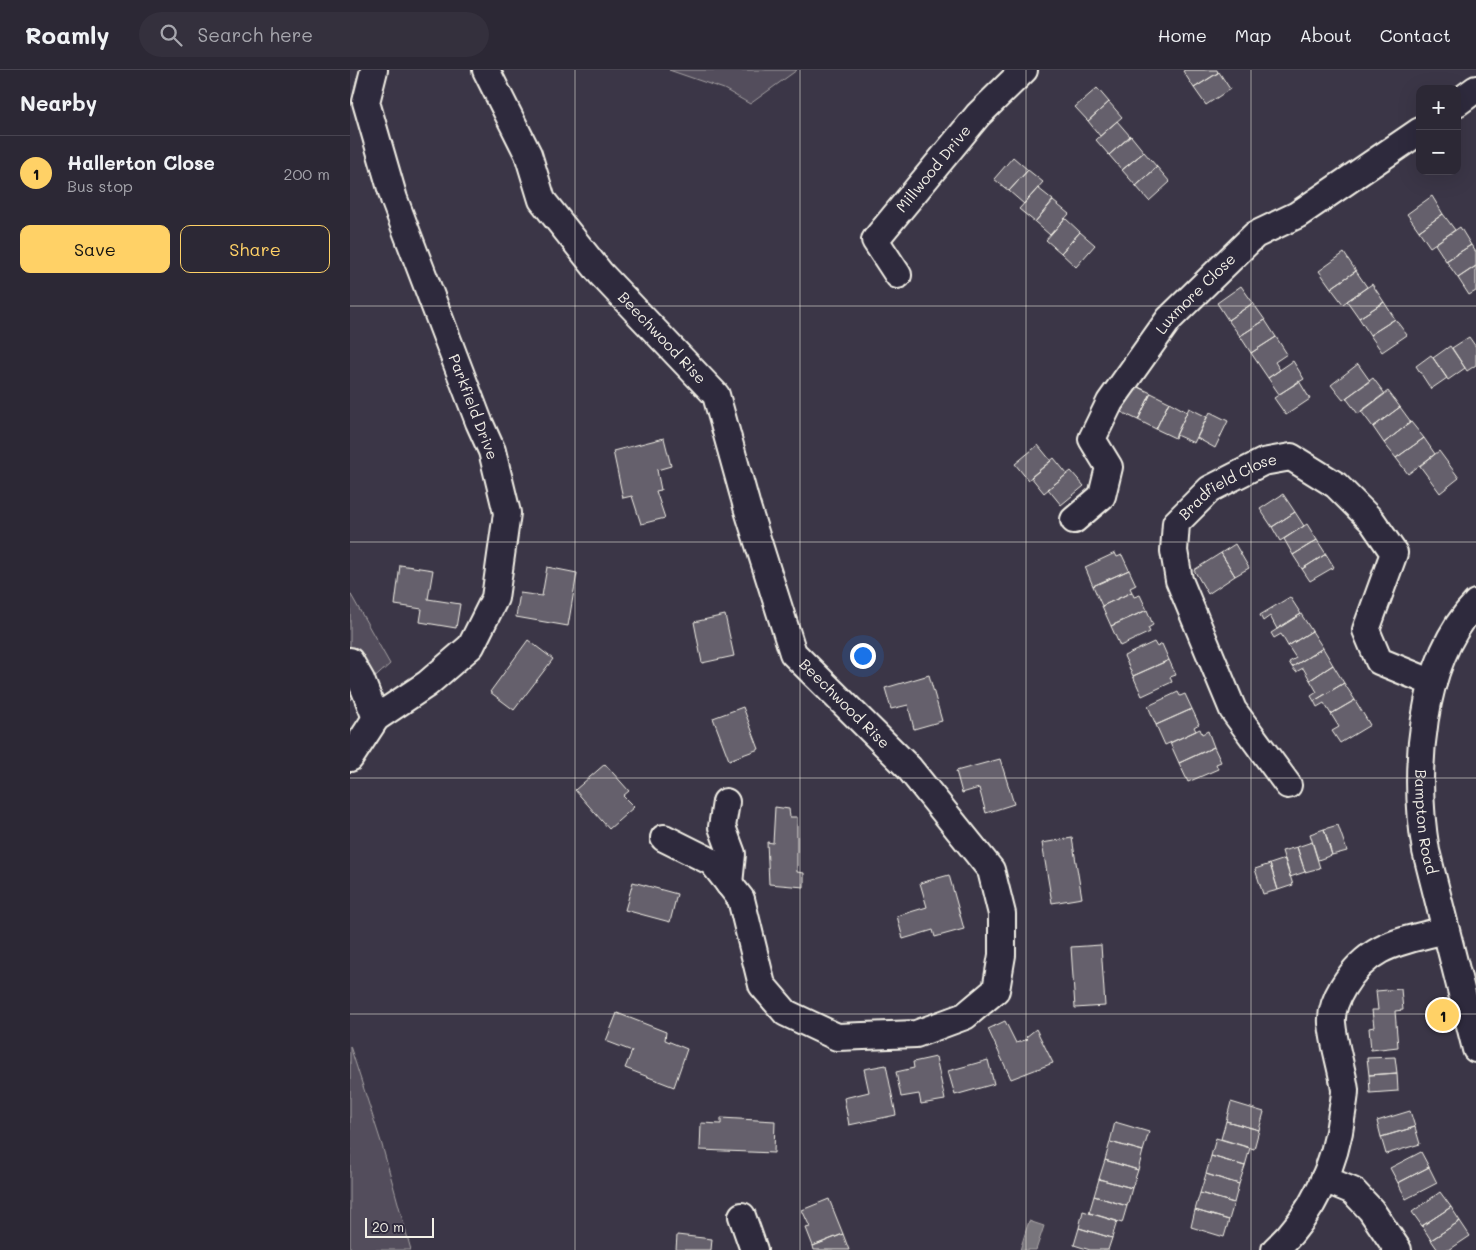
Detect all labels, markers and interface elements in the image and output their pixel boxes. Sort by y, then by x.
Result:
search box [139,12,489,57]
text: Roamly [25,19,109,50]
icon: search [157,21,185,49]
text: Search here [197,22,313,47]
text: Home [1158,23,1207,47]
text: Map [1235,23,1271,47]
text: About [1299,23,1352,47]
text: Contact [1380,23,1451,47]
map controls [1416,85,1461,175]
button: + [1416,85,1461,130]
text: Nearby [20,89,97,116]
street label: Millwood Drive [891,120,975,216]
button: − [1416,130,1461,175]
text: Hallerton Close [67,150,215,175]
text: 1 [32,163,40,184]
text: 200 m [283,163,330,184]
text: Bus stop [67,175,133,196]
button: Save [20,225,170,273]
button: Share [180,225,330,273]
street label: Luxmore Close [1150,248,1239,338]
street label: Beechwood Rise [614,287,711,388]
street label: Parkfield Drive [445,351,503,462]
street label: Bradfield Close [1174,449,1278,524]
your location [850,643,876,669]
street label: Beechwood Rise [795,654,895,752]
street label: Bampton Road [1411,769,1442,876]
pin: 1 [1427,996,1459,1034]
scale bar [365,1215,434,1238]
text: 20 m [372,1217,404,1236]

